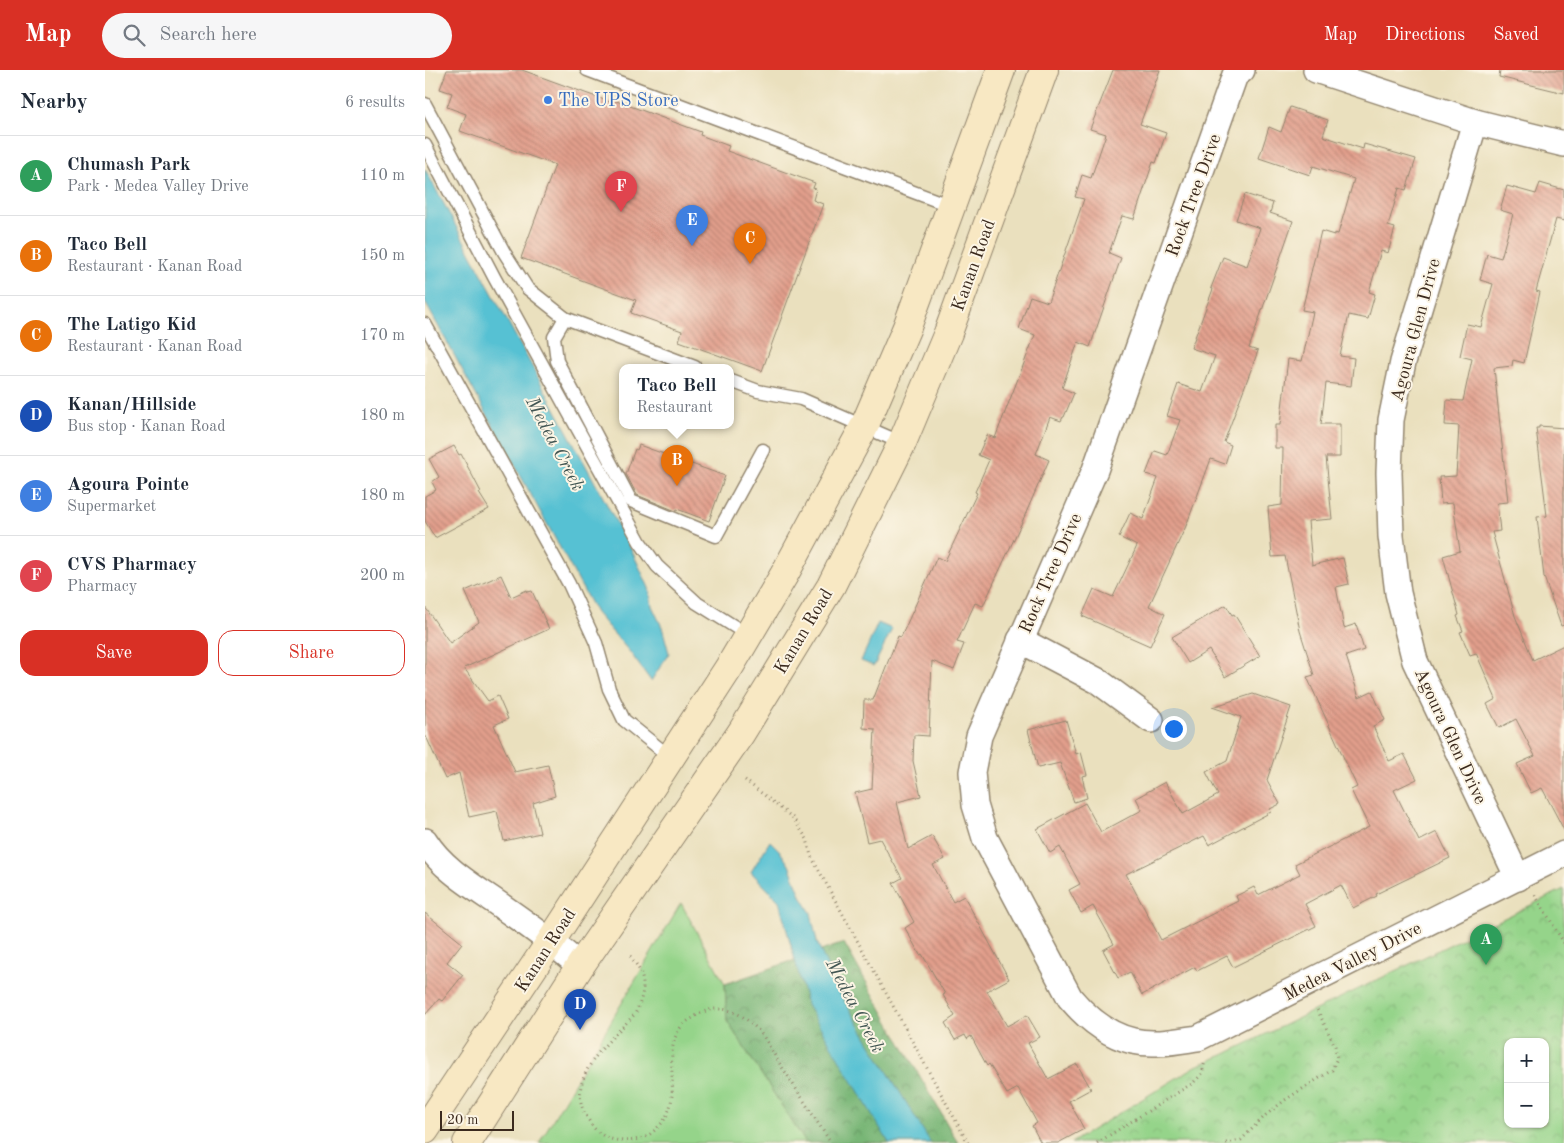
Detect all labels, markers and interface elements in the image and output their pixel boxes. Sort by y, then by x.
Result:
search box [102,13,452,58]
icon: search [120,21,148,49]
text: Map [25,23,72,47]
text: Search here [160,26,257,45]
text: Map [1324,26,1357,44]
text: Directions [1385,26,1465,44]
text: Saved [1493,26,1539,44]
text: Nearby [20,92,88,113]
place label: The UPS Store [558,92,679,110]
marker: The UPS Store [542,94,554,106]
text: 6 results [345,95,405,111]
street label: Rock Tree Drive [1163,132,1224,259]
text: Chumash Park [67,156,191,175]
text: A [30,168,42,184]
text: 110 m [360,168,405,184]
pin: F [605,171,637,212]
text: Park · Medea Valley Drive [67,179,249,195]
pin: E [676,205,708,246]
street label: Kanan Road [949,217,999,314]
pin: C [734,223,766,264]
text: Taco Bell [67,236,147,255]
text: B [30,248,42,264]
text: 150 m [360,248,405,264]
street label: Agoura Glen Drive [1388,257,1444,404]
text: Restaurant · Kanan Road [67,259,242,275]
text: The Latigo Kid [67,316,196,335]
text: C [31,328,41,344]
text: 170 m [360,328,405,344]
text: Restaurant · Kanan Road [67,339,242,355]
popup [619,364,734,429]
text: Taco Bell [636,377,717,396]
water label: Medea Creek [521,393,587,495]
text: Kanan/Hillside [67,396,197,415]
text: Restaurant [636,400,713,416]
text: D [30,408,42,424]
text: 180 m [360,408,405,424]
text: Bus stop · Kanan Road [67,419,226,435]
pin: B [661,445,693,486]
text: Agoura Pointe [67,476,189,495]
text: E [30,488,42,504]
text: 180 m [360,488,405,504]
text: Supermarket [67,499,156,515]
street label: Rock Tree Drive [1016,511,1085,636]
text: CVS Pharmacy [67,556,197,575]
text: F [31,568,41,584]
text: 200 m [360,568,405,584]
text: Pharmacy [67,579,137,595]
street label: Kanan Road [771,586,836,677]
button: Save [20,630,208,676]
button: Share [218,630,405,676]
street label: Agoura Glen Drive [1411,666,1489,807]
your location [1161,716,1187,742]
street label: Kanan Road [512,905,580,996]
street label: Medea Valley Drive [1281,919,1424,1004]
pin: A [1470,924,1502,965]
water label: Medea Creek [821,955,887,1057]
pin: D [564,989,596,1030]
map controls [1504,1038,1549,1128]
button: + [1504,1038,1549,1083]
button: − [1504,1083,1549,1128]
scale bar [440,1108,514,1131]
text: 20 m [447,1113,478,1127]

